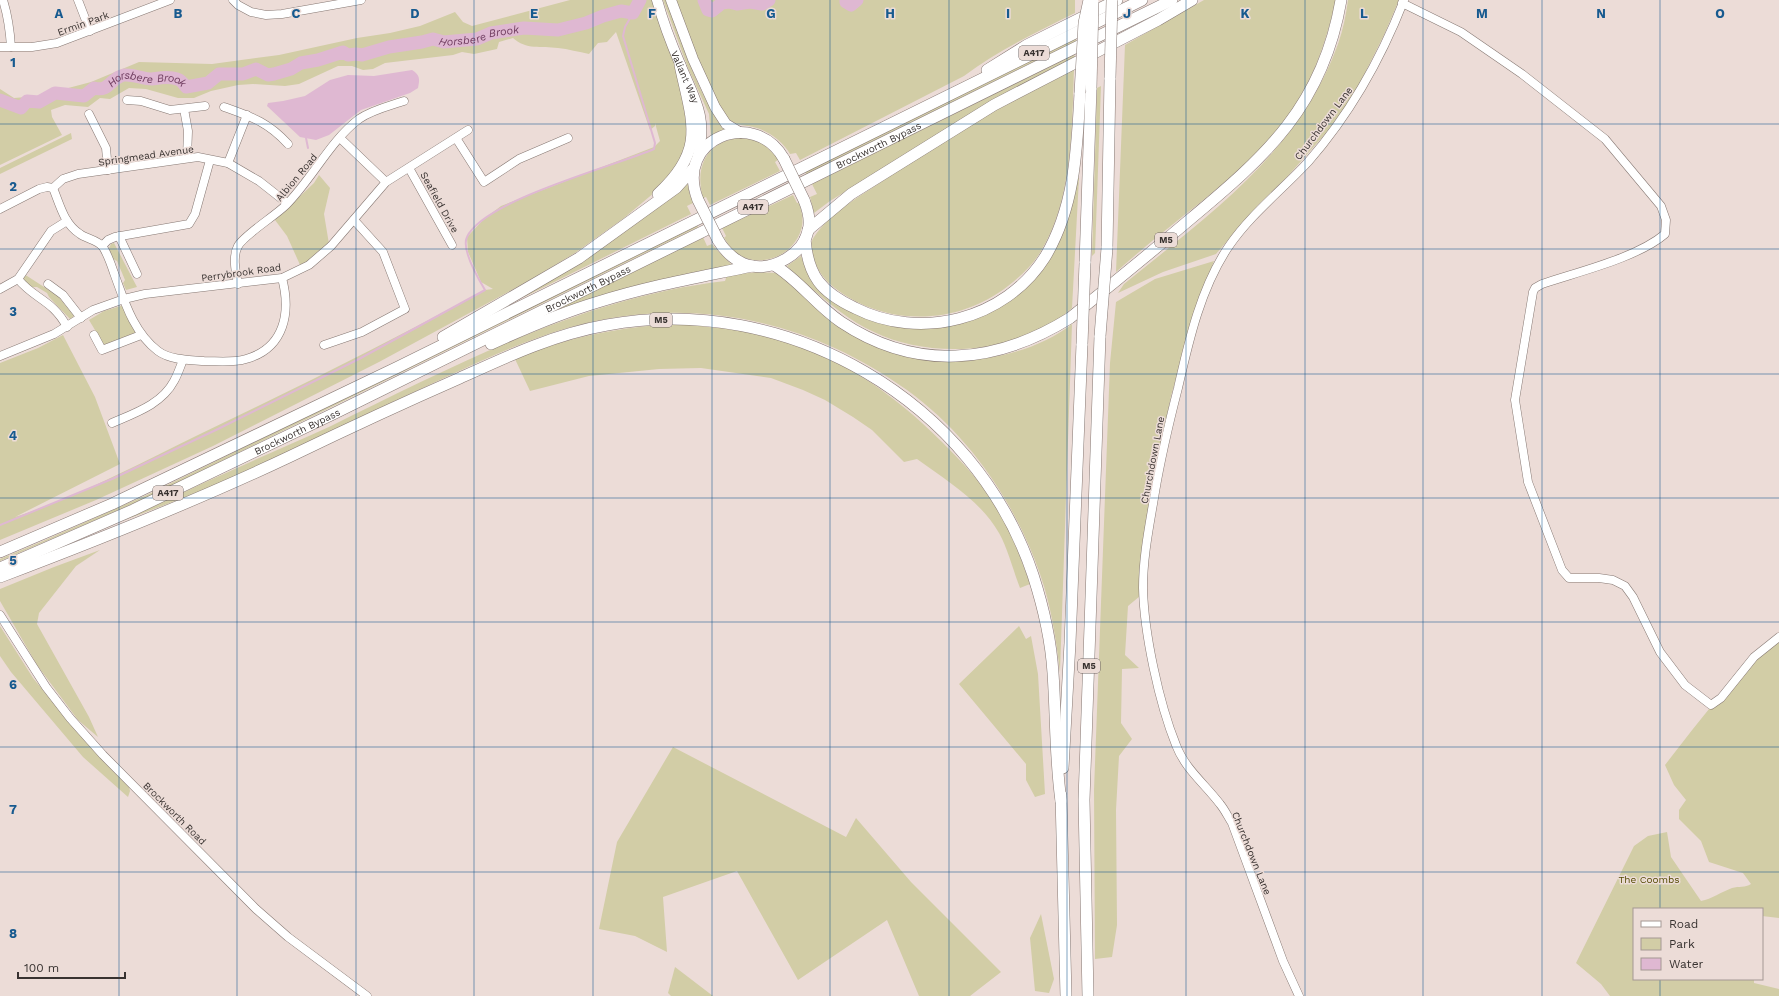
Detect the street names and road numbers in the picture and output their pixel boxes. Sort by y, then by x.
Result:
street label: Ermin Park [56,9,111,38]
road number: A417 [1019,46,1049,60]
street label: Valiant Way [669,49,701,106]
street label: Churchdown Lane [1292,84,1355,162]
street label: Brockworth Bypass [834,120,923,171]
street label: Springmead Avenue [98,143,195,168]
street label: Albion Road [273,151,319,203]
street label: Seafield Drive [418,170,461,235]
road number: A417 [738,200,768,214]
road number: M5 [1155,233,1177,247]
street label: Perrybrook Road [200,261,282,284]
street label: Brockworth Bypass [543,263,632,314]
road number: M5 [650,313,672,327]
street label: Brockworth Bypass [253,406,342,457]
street label: Churchdown Lane [1139,415,1166,505]
road number: A417 [153,486,183,500]
road number: M5 [1078,659,1100,673]
street label: Brockworth Road [141,780,208,847]
street label: Churchdown Lane [1230,810,1273,897]

